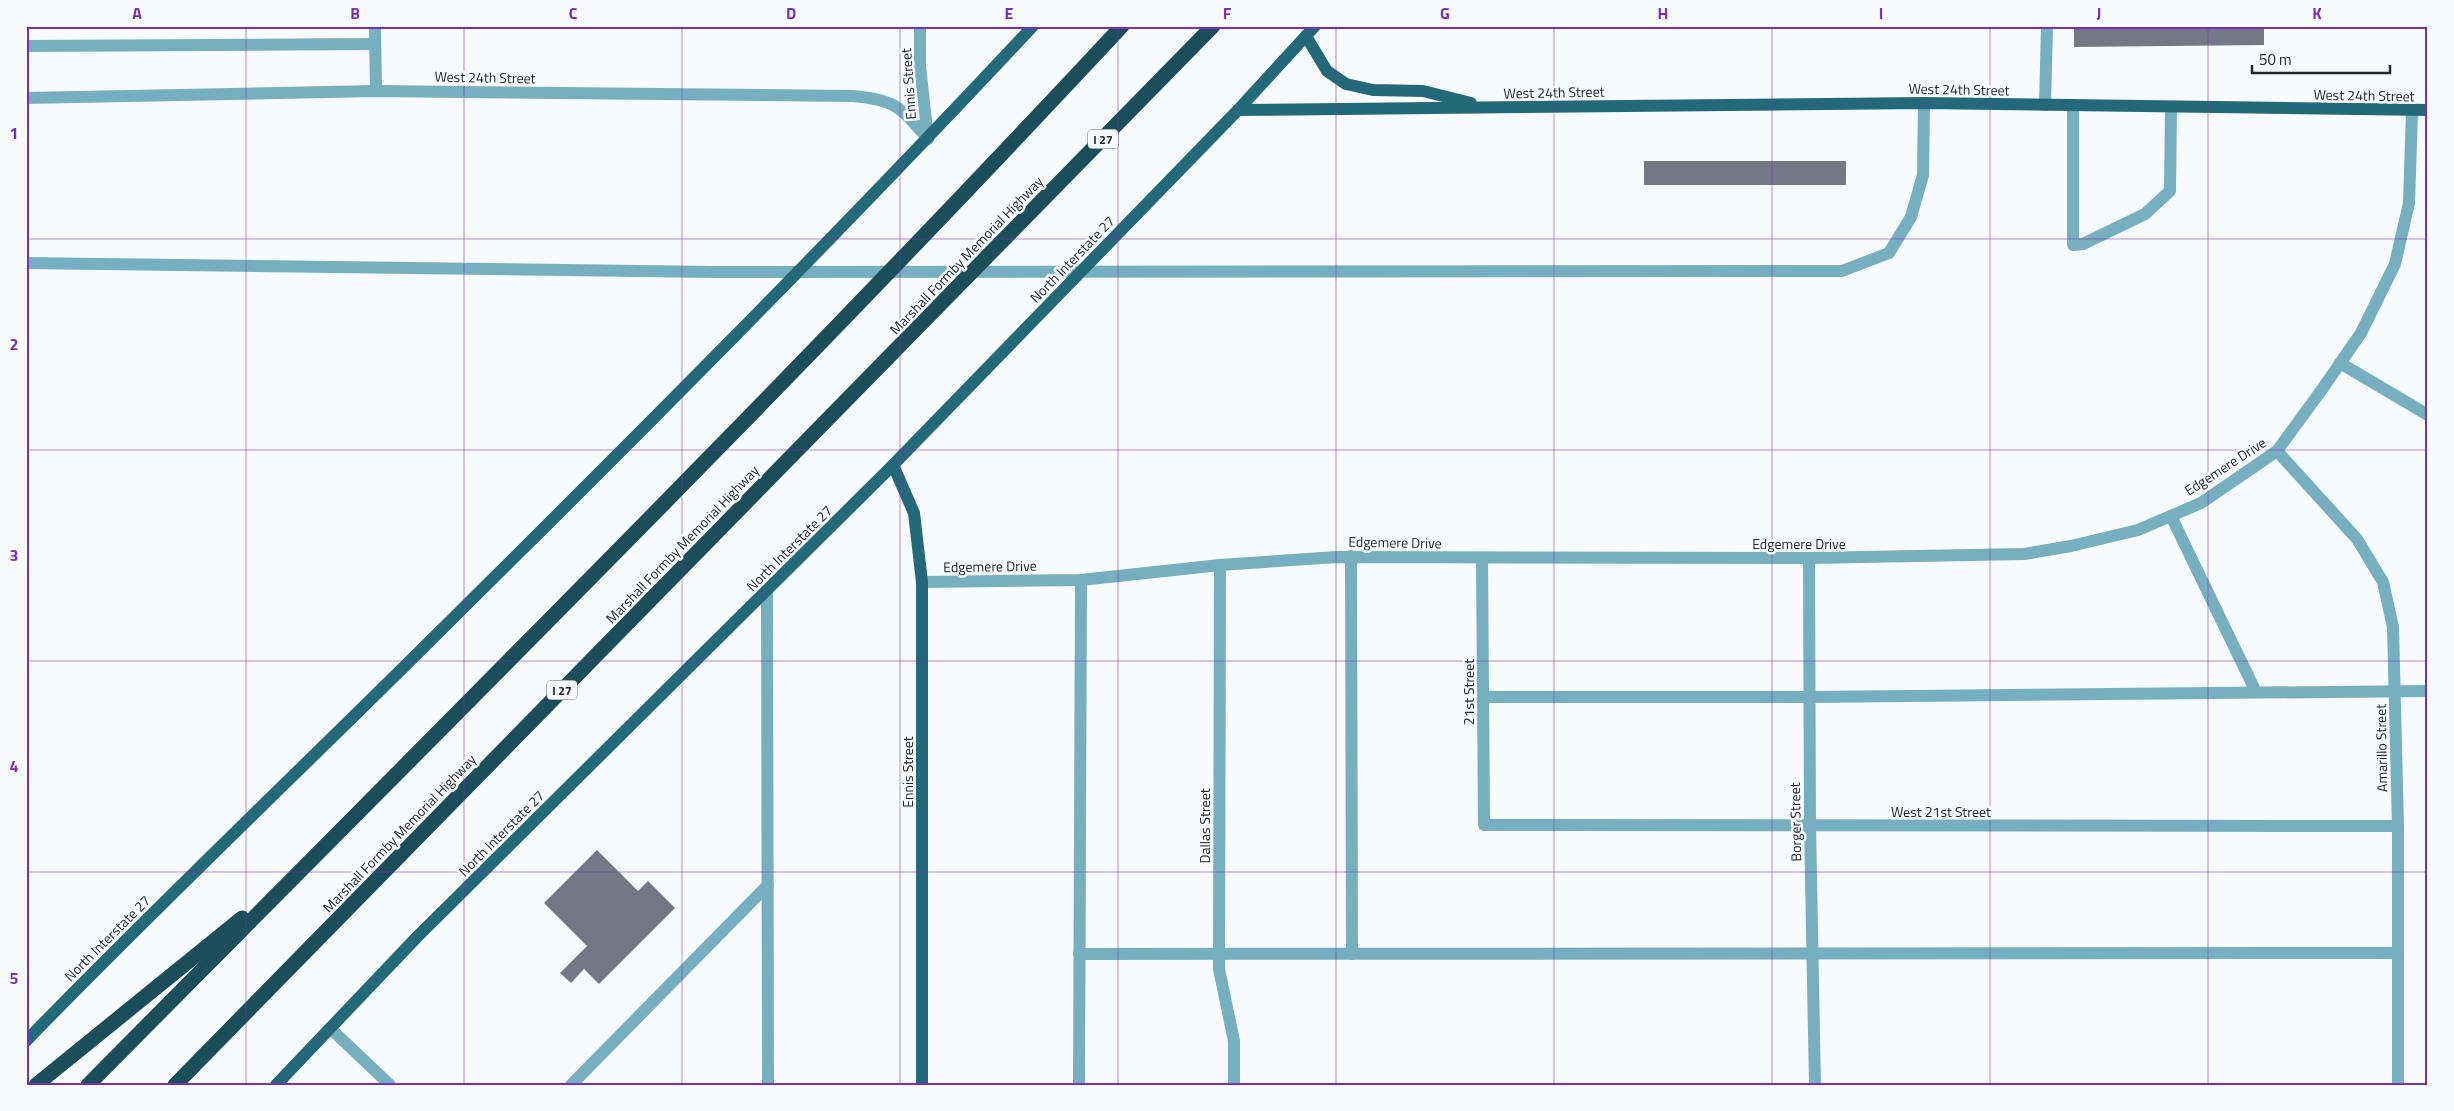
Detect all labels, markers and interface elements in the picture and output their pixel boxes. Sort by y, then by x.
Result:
text: A [132,1,142,25]
text: B [350,1,360,25]
text: C [569,1,578,25]
text: D [786,1,796,25]
text: E [1005,1,1014,25]
text: F [1223,1,1232,25]
text: G [1440,1,1450,25]
text: H [1658,1,1668,25]
text: I [1879,1,1883,25]
text: J [2097,1,2101,25]
text: K [2312,1,2322,25]
scale bar [2252,42,2389,74]
street label: Ennis Street [895,48,921,120]
text: 50 m [2259,48,2292,71]
street label: West 24th Street [434,66,536,88]
street label: West 24th Street [1908,78,2010,100]
street label: West 24th Street [1503,81,1605,103]
street label: West 24th Street [2313,84,2415,106]
text: 1 [10,121,18,145]
road number: I 27 [1088,130,1118,148]
street label: Marshall Formby Memorial Highway [884,171,1048,339]
street label: North Interstate 27 [1025,211,1119,307]
text: 2 [10,332,18,356]
street label: Edgemere Drive [2180,432,2270,500]
street label: Marshall Formby Memorial Highway [600,460,764,628]
street label: North Interstate 27 [741,500,837,596]
street label: Edgemere Drive [1348,531,1442,553]
street label: Edgemere Drive [1752,533,1846,554]
text: 3 [10,543,18,567]
street label: Edgemere Drive [943,555,1037,577]
street label: 21st Street [1458,659,1479,725]
road number: I 27 [547,680,577,700]
street label: Amarillo Street [2370,704,2392,792]
street label: Ennis Street [897,736,918,808]
street label: Marshall Formby Memorial Highway [317,749,481,917]
text: 4 [10,754,19,778]
street label: Borger Street [1784,782,1806,862]
street label: North Interstate 27 [453,785,549,881]
street label: Dallas Street [1194,788,1215,864]
street label: West 21st Street [1891,801,1991,822]
street label: North Interstate 27 [59,890,155,986]
text: 5 [10,966,19,990]

